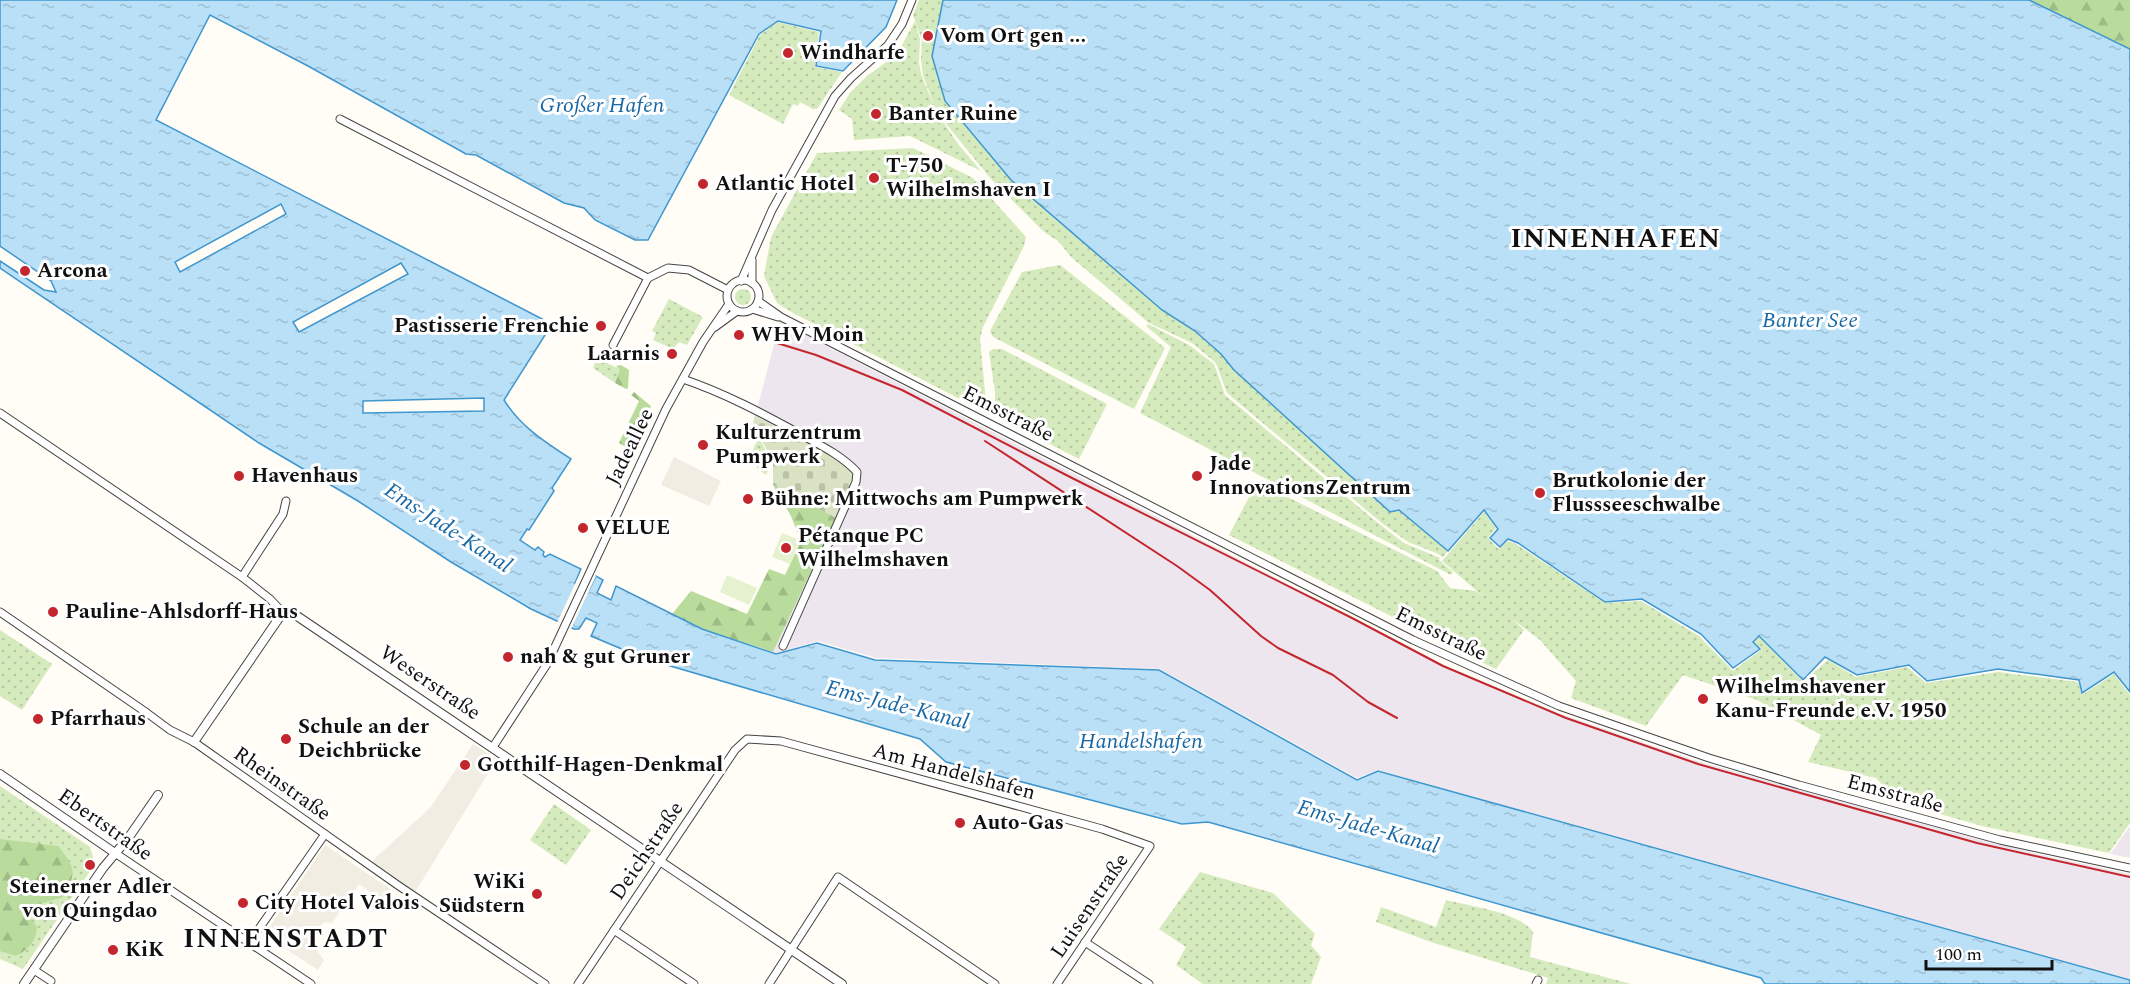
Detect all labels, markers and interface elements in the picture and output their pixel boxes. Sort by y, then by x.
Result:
place label: Vom Ort gen ... [940,20,1086,52]
marker: Vom Ort gen ... [921,29,935,43]
place label: Windharfe [800,37,905,69]
marker: Windharfe [781,46,795,60]
water label: Großer Hafen [540,89,665,122]
place label: Banter Ruine [888,98,1017,130]
marker: Banter Ruine [869,107,883,121]
place label: T-750 Wilhelmshaven I [886,150,1051,206]
place label: Atlantic Hotel [715,168,854,200]
marker: T-750 Wilhelmshaven I [867,171,881,185]
marker: Atlantic Hotel [696,177,710,191]
district label: INNENHAFEN [1510,218,1722,260]
place label: Arcona [37,255,108,287]
marker: Arcona [18,264,32,278]
water label: Banter See [1762,304,1858,337]
place label: Pastisserie Frenchie [394,310,589,342]
marker: Pastisserie Frenchie [594,319,608,333]
place label: WHV Moin [751,319,864,351]
marker: WHV Moin [732,328,746,342]
place label: Laarnis [587,338,660,370]
marker: Laarnis [665,347,679,361]
street label: Emsstraße [957,377,1059,451]
street label: Jadeallee [597,403,663,491]
place label: Kulturzentrum Pumpwerk [715,417,862,473]
marker: Kulturzentrum Pumpwerk [696,438,710,452]
place label: Jade InnovationsZentrum [1209,448,1411,504]
place label: Havenhaus [251,460,358,492]
place label: Brutkolonie der Flussseeschwalbe [1552,465,1720,521]
marker: Havenhaus [232,469,246,483]
marker: Jade InnovationsZentrum [1190,469,1204,483]
water label: Ems-Jade-Kanal [378,474,519,582]
place label: Bühne: Mittwochs am Pumpwerk [760,483,1084,515]
marker: Brutkolonie der Flussseeschwalbe [1533,486,1547,500]
marker: Bühne: Mittwochs am Pumpwerk [741,492,755,506]
place label: VELUE [595,512,670,544]
place label: Pétanque PC Wilhelmshaven [798,520,949,576]
marker: VELUE [576,521,590,535]
marker: Pétanque PC Wilhelmshaven [779,541,793,555]
place label: Pauline-Ahlsdorff-Haus [65,596,298,628]
street label: Emsstraße [1390,598,1492,670]
marker: Pauline-Ahlsdorff-Haus [46,605,60,619]
street label: Weserstraße [373,637,487,729]
place label: nah & gut Gruner [520,641,690,673]
marker: nah & gut Gruner [501,650,515,664]
water label: Ems-Jade-Kanal [822,671,972,739]
place label: Wilhelmshavener Kanu-Freunde e.V. 1950 [1715,671,1947,727]
marker: Wilhelmshavener Kanu-Freunde e.V. 1950 [1696,692,1710,706]
place label: Pfarrhaus [50,703,146,735]
place label: Schule an der Deichbrücke [298,711,429,767]
marker: Pfarrhaus [31,712,45,726]
water label: Handelshafen [1079,725,1203,758]
marker: Schule an der Deichbrücke [279,732,293,746]
street label: Am Handelshafen [869,735,1039,809]
street label: Rheinstraße [226,738,338,830]
place label: Gotthilf-Hagen-Denkmal [477,749,723,781]
marker: Gotthilf-Hagen-Denkmal [458,758,472,772]
street label: Emsstraße [1843,766,1947,822]
street label: Ebertstraße [51,780,159,870]
water label: Ems-Jade-Kanal [1293,791,1443,863]
street label: Deichstraße [602,795,692,907]
place label: Auto-Gas [972,807,1064,839]
marker: Auto-Gas [953,816,967,830]
street label: Luisenstraße [1043,847,1137,965]
marker: Steinerner Adler von Quingdao [83,858,97,872]
place label: WiKi Südstern [439,866,525,922]
place label: Steinerner Adler von Quingdao [9,871,171,927]
place label: City Hotel Valois [255,887,420,919]
marker: WiKi Südstern [530,887,544,901]
marker: City Hotel Valois [236,896,250,910]
district label: INNENSTADT [183,918,389,960]
scale bar [1926,933,2052,971]
place label: KiK [125,934,165,966]
text: 100 m [1935,941,1982,968]
marker: KiK [106,943,120,957]

